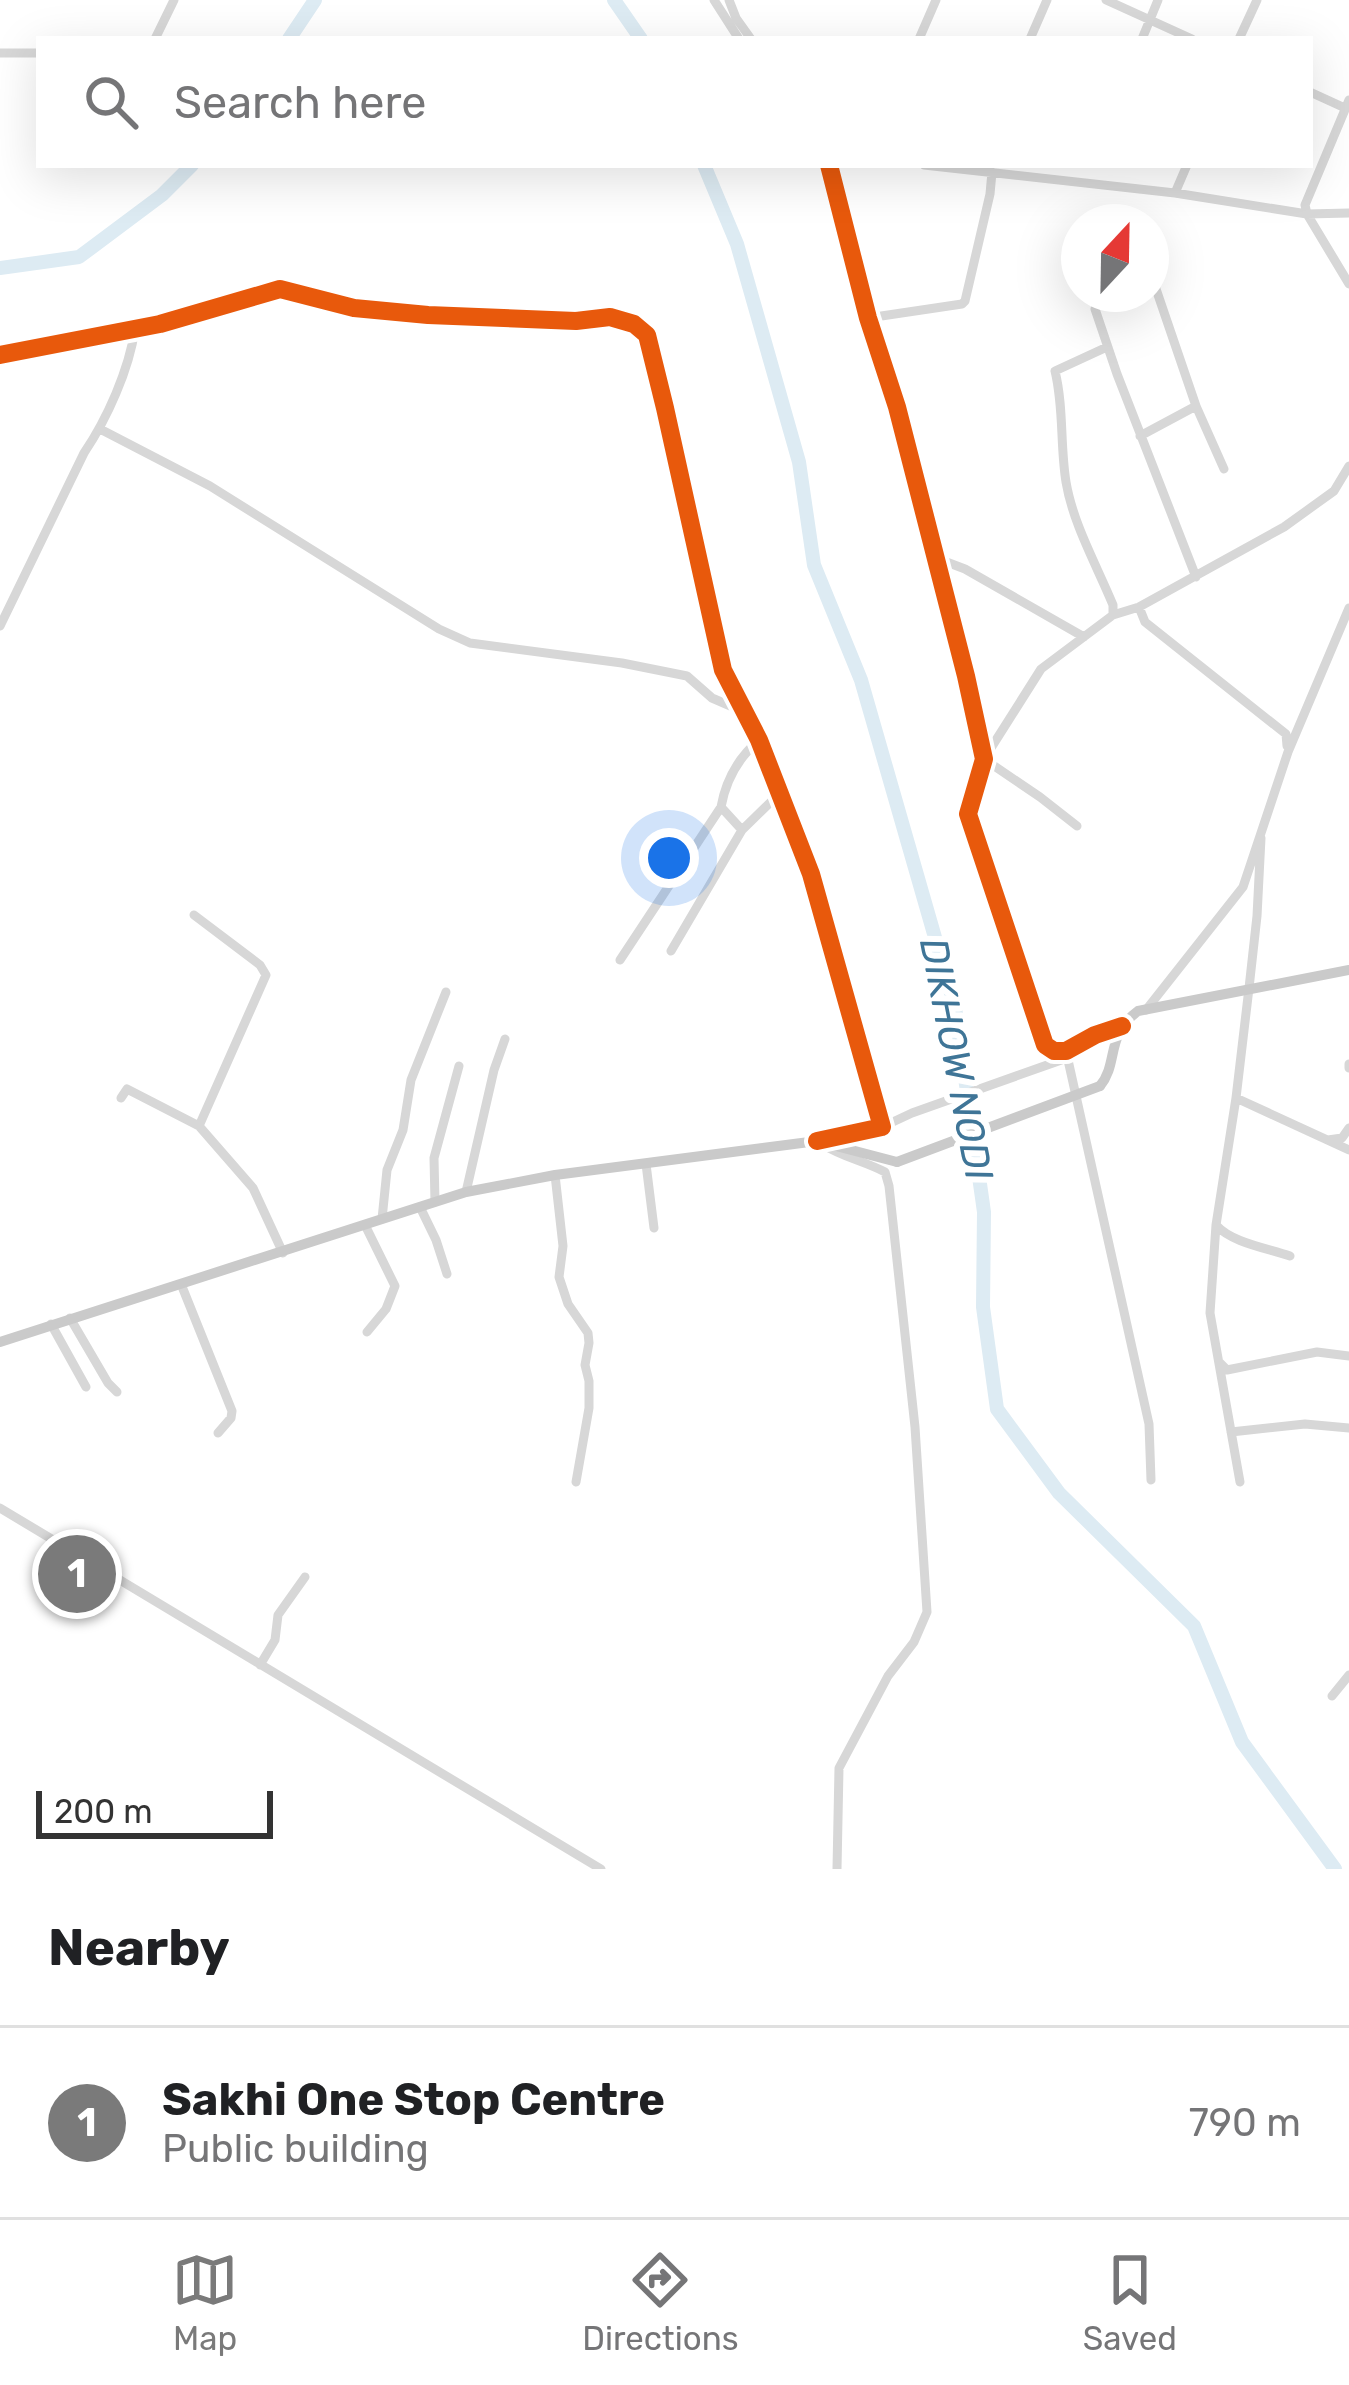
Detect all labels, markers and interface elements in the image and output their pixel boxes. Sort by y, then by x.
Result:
search box [36,36,1313,168]
icon: search [78,69,144,135]
text: Search here [174,76,426,129]
north arrow [1061,204,1169,312]
your location [639,828,699,888]
water label: DIKHOW NODI [910,934,1002,1184]
pin: 1 [38,1529,116,1619]
scale bar [36,1785,273,1838]
text: 200 m [54,1792,153,1831]
text: Nearby [48,1917,230,1978]
text: Sakhi One Stop Centre [162,2073,665,2126]
text: 1 [77,2100,97,2146]
text: 790 m [1189,2100,1301,2146]
text: Public building [162,2126,429,2172]
tab: Map [172,2247,238,2358]
tab: Directions [582,2247,739,2358]
tab: Saved [1083,2247,1177,2358]

